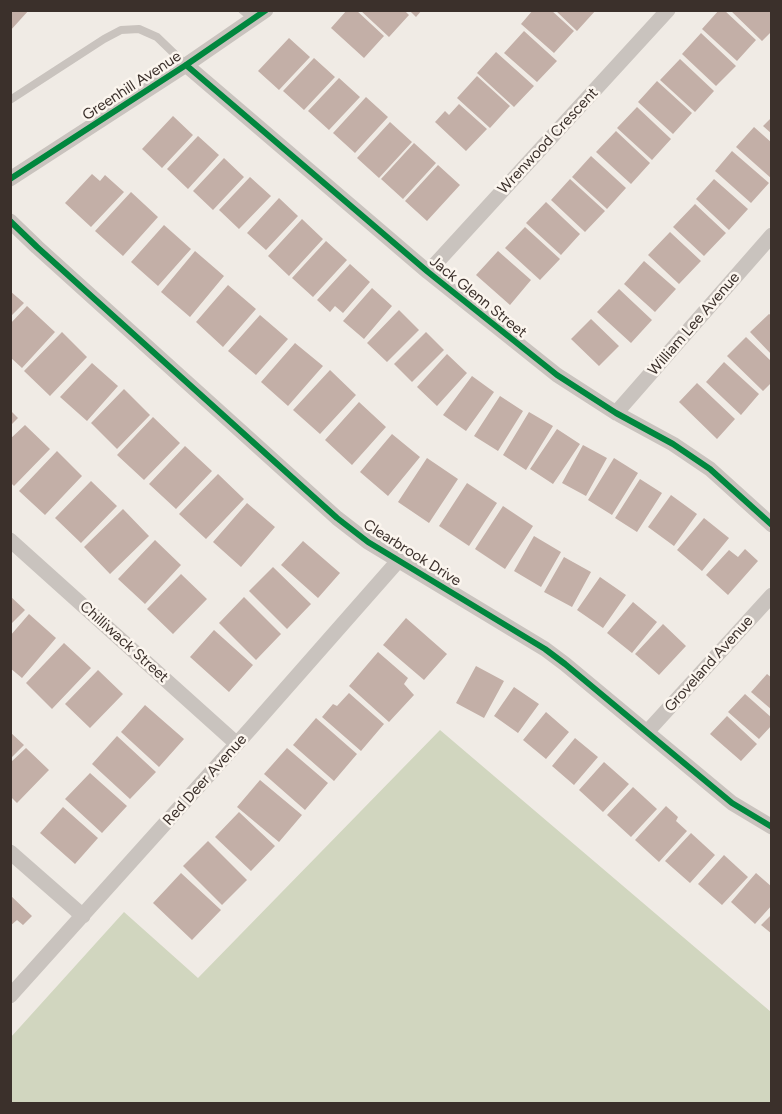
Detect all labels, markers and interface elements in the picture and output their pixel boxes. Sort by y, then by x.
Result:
street label: Greenhill Avenue [79,47,185,125]
street label: Wrenwood Crescent [494,84,602,198]
street label: Jack Glenn Street [426,252,530,342]
street label: William Lee Avenue [644,269,744,379]
street label: Clearbrook Drive [360,516,464,590]
street label: Chilliwack Street [76,597,172,687]
street label: Groveland Avenue [661,612,757,716]
street label: Red Deer Avenue [159,731,251,829]

